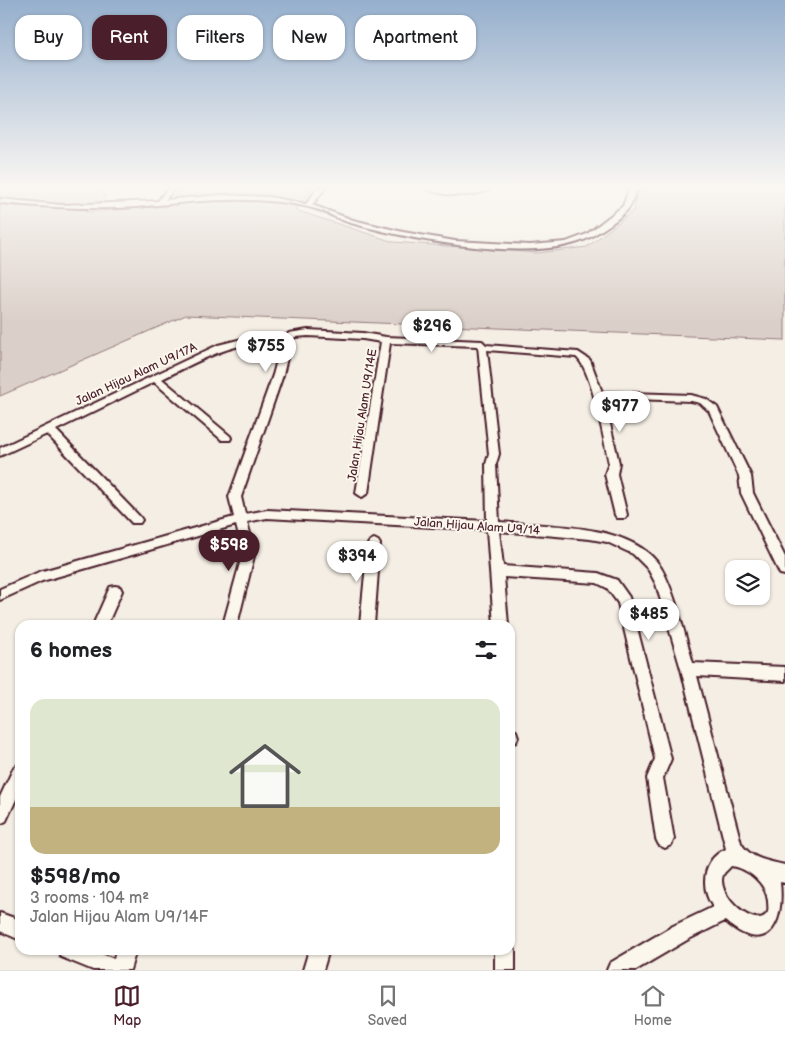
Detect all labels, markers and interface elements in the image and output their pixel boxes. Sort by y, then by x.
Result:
chip: Buy [15,15,82,60]
chip: Rent [92,15,167,60]
chip: Filters [177,15,263,60]
chip: New [273,15,345,60]
chip: Apartment [355,15,476,60]
pin: $296 [402,310,462,353]
text: $296 [412,317,452,336]
pin: $755 [236,330,296,373]
text: $755 [247,337,285,356]
street label: Jalan Hijau Alam U9/17A [73,339,200,409]
street label: Jalan Hijau Alam U9/14E [345,348,380,483]
pin: $977 [590,390,650,433]
text: $977 [601,397,639,416]
street label: Jalan Hijau Alam U9/14 [413,515,541,538]
pin: $598 [199,530,259,572]
text: $598 [210,536,248,555]
pin: $394 [327,540,387,583]
text: $394 [338,547,376,566]
map controls [725,560,770,605]
button: layers [725,560,770,605]
pin: $485 [619,598,679,641]
text: $485 [630,605,668,624]
icon: filters [472,636,500,664]
text: 6 homes [30,638,112,663]
icon: home [220,731,310,821]
text: $598/mo [30,864,121,889]
text: 3 rooms · 104 m² [30,889,149,908]
text: Jalan Hijau Alam U9/14F [30,908,208,927]
tab: Map [113,982,141,1029]
tab: Saved [368,982,407,1029]
tab: Home [634,982,672,1029]

